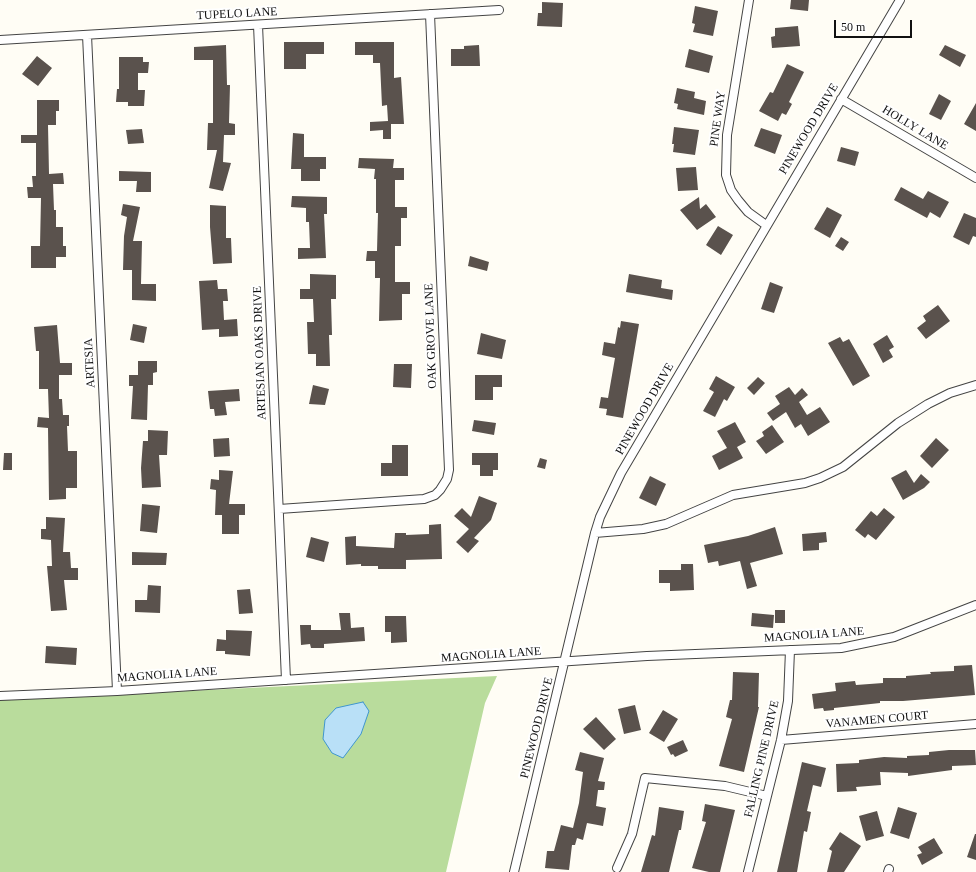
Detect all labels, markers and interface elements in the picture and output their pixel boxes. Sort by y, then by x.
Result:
street label: TUPELO LANE [196,5,278,23]
scale bar [836,12,914,38]
text: 50 m [841,20,865,34]
street label: PINEWOOD DRIVE [776,81,842,177]
street label: PINE WAY [707,90,729,148]
street label: HOLLY LANE [879,103,951,153]
street label: OAK GROVE LANE [422,283,440,389]
street label: ARTESIAN OAKS DRIVE [250,286,270,420]
street label: ARTESIA [82,338,98,388]
street label: PINEWOOD DRIVE [613,361,677,457]
street label: MAGNOLIA LANE [763,624,865,646]
street label: MAGNOLIA LANE [440,644,542,666]
street label: MAGNOLIA LANE [116,664,218,686]
street label: PINEWOOD DRIVE [517,676,557,780]
street label: FALLING PINE DRIVE [742,699,782,819]
street label: VANAMEN COURT [825,708,929,732]

